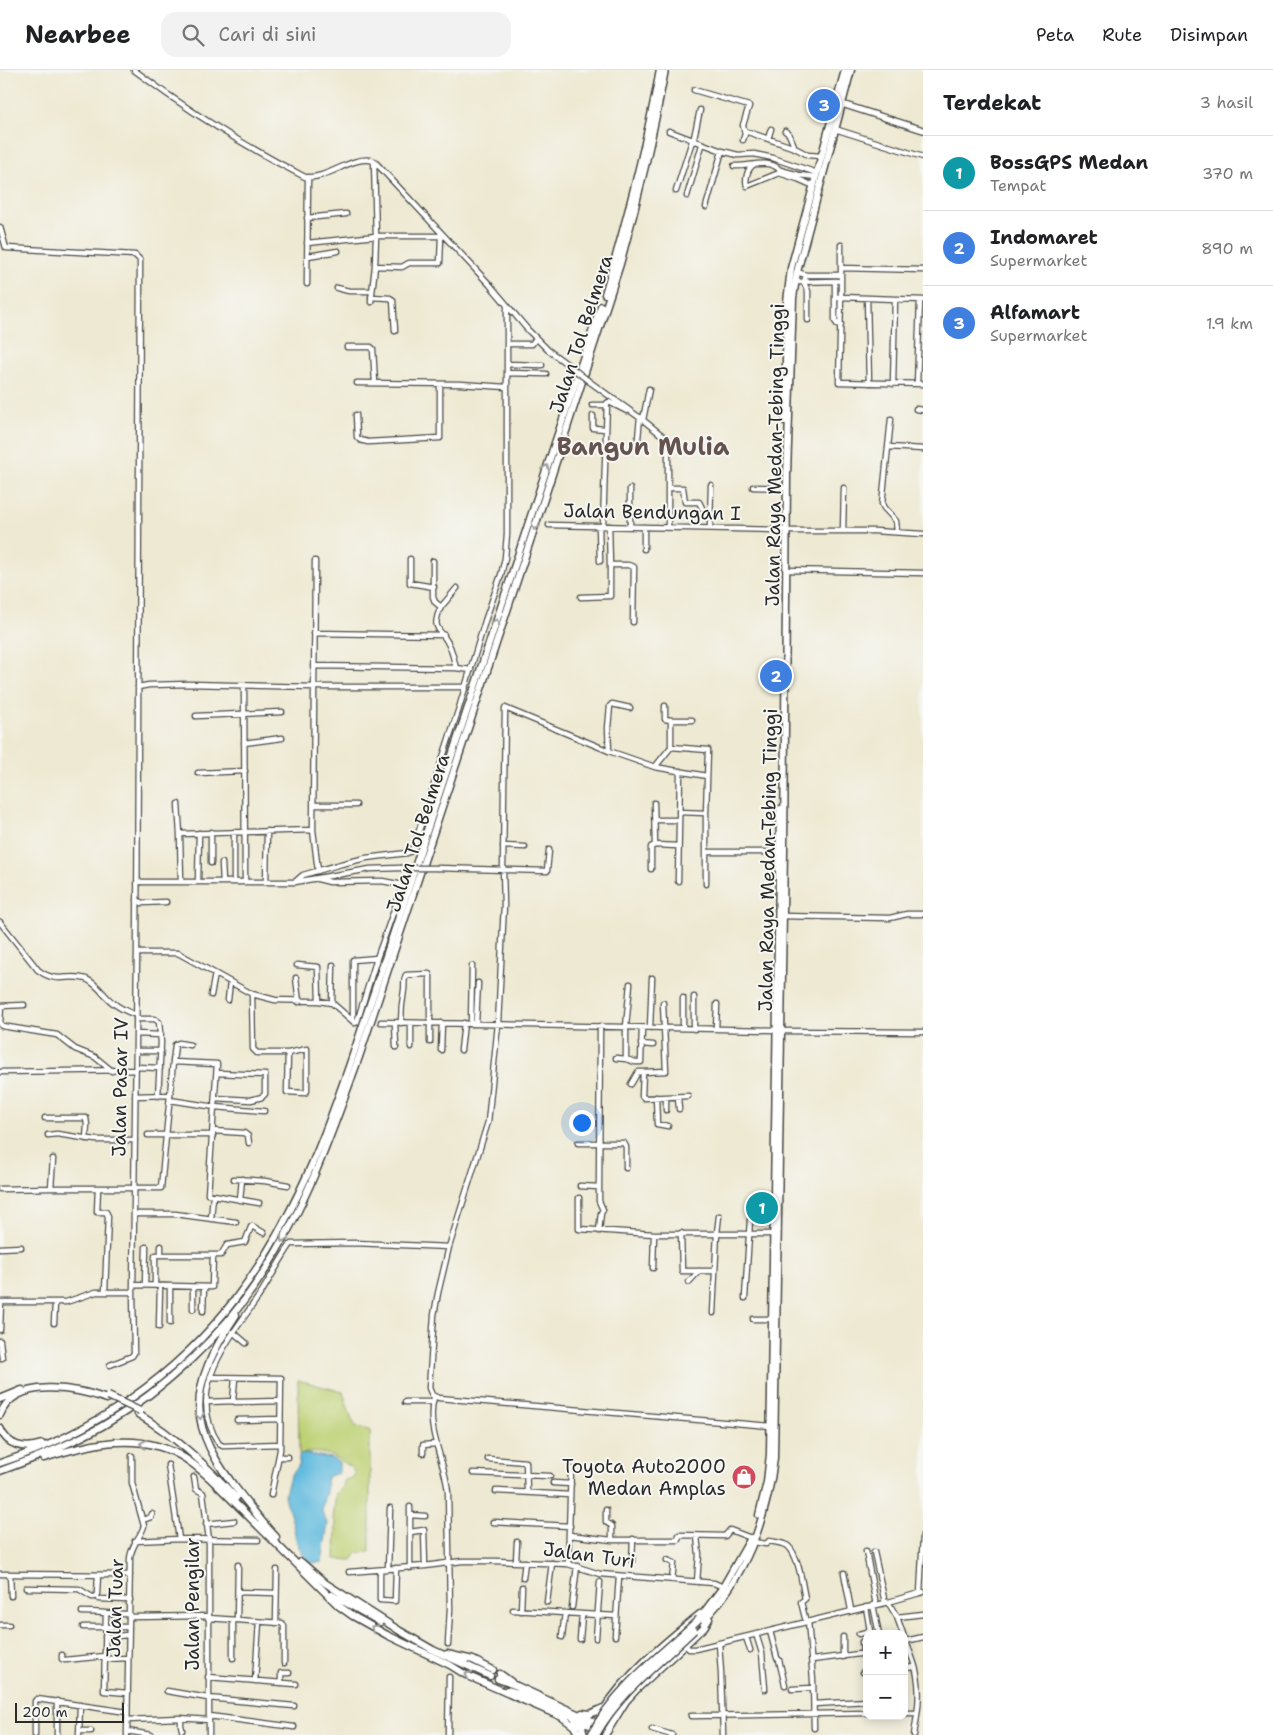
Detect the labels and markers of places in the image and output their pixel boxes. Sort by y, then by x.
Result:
pin: 3 [808,86,840,124]
pin: 2 [760,657,792,695]
pin: 1 [746,1189,778,1227]
place label: Toyota Auto2000 Medan Amplas [562,1454,726,1501]
shop icon: Toyota Auto2000 Medan Amplas [731,1464,757,1490]

